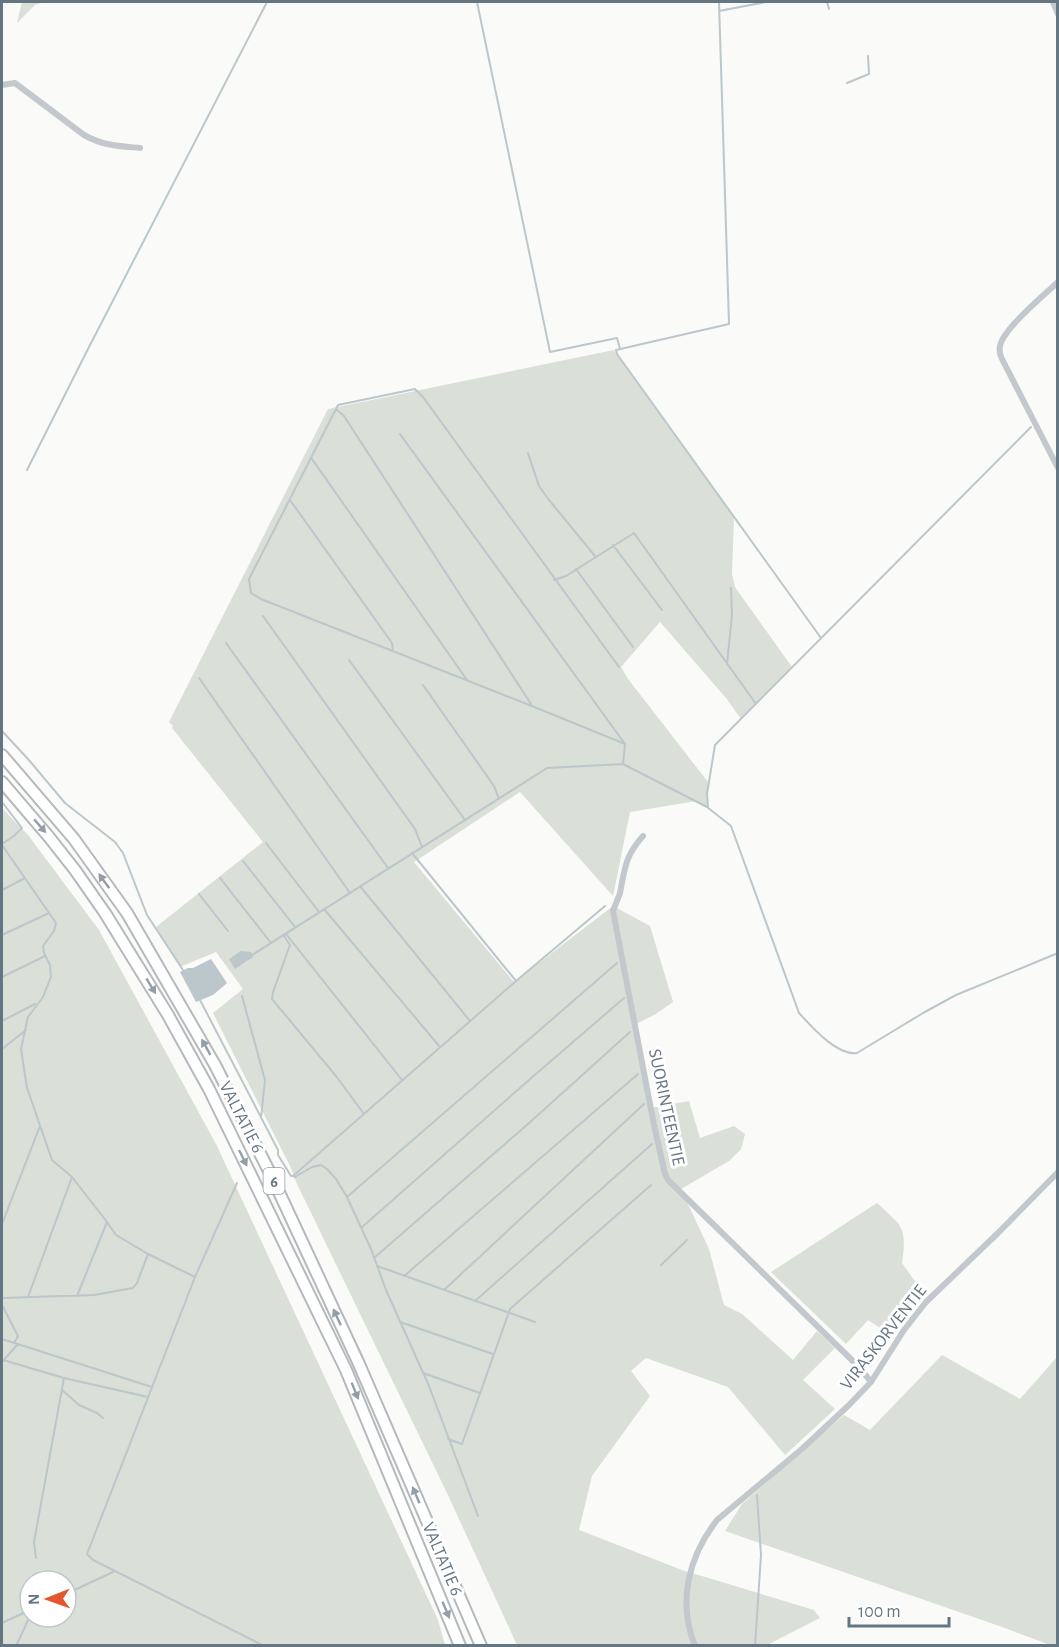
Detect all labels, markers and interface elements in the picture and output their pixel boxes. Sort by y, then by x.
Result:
one-way arrow [33,818,46,833]
one-way arrow [99,873,111,888]
one-way arrow [146,978,156,995]
one-way arrow [201,1039,211,1056]
street label: SUORINTEENTIE [645,1047,687,1167]
street label: VALTATIE 6 [215,1079,267,1156]
one-way arrow [238,1150,247,1167]
road number: 6 [264,1168,284,1194]
street label: VIRASKORVENTIE [837,1282,930,1393]
one-way arrow [333,1309,342,1326]
one-way arrow [350,1382,360,1400]
one-way arrow [411,1486,421,1504]
street label: VALTATIE 6 [419,1520,466,1599]
north arrow [18,1569,78,1629]
scale bar [849,1590,950,1628]
text: N [26,1594,42,1605]
one-way arrow [442,1601,451,1619]
text: 100 m [858,1603,901,1621]

